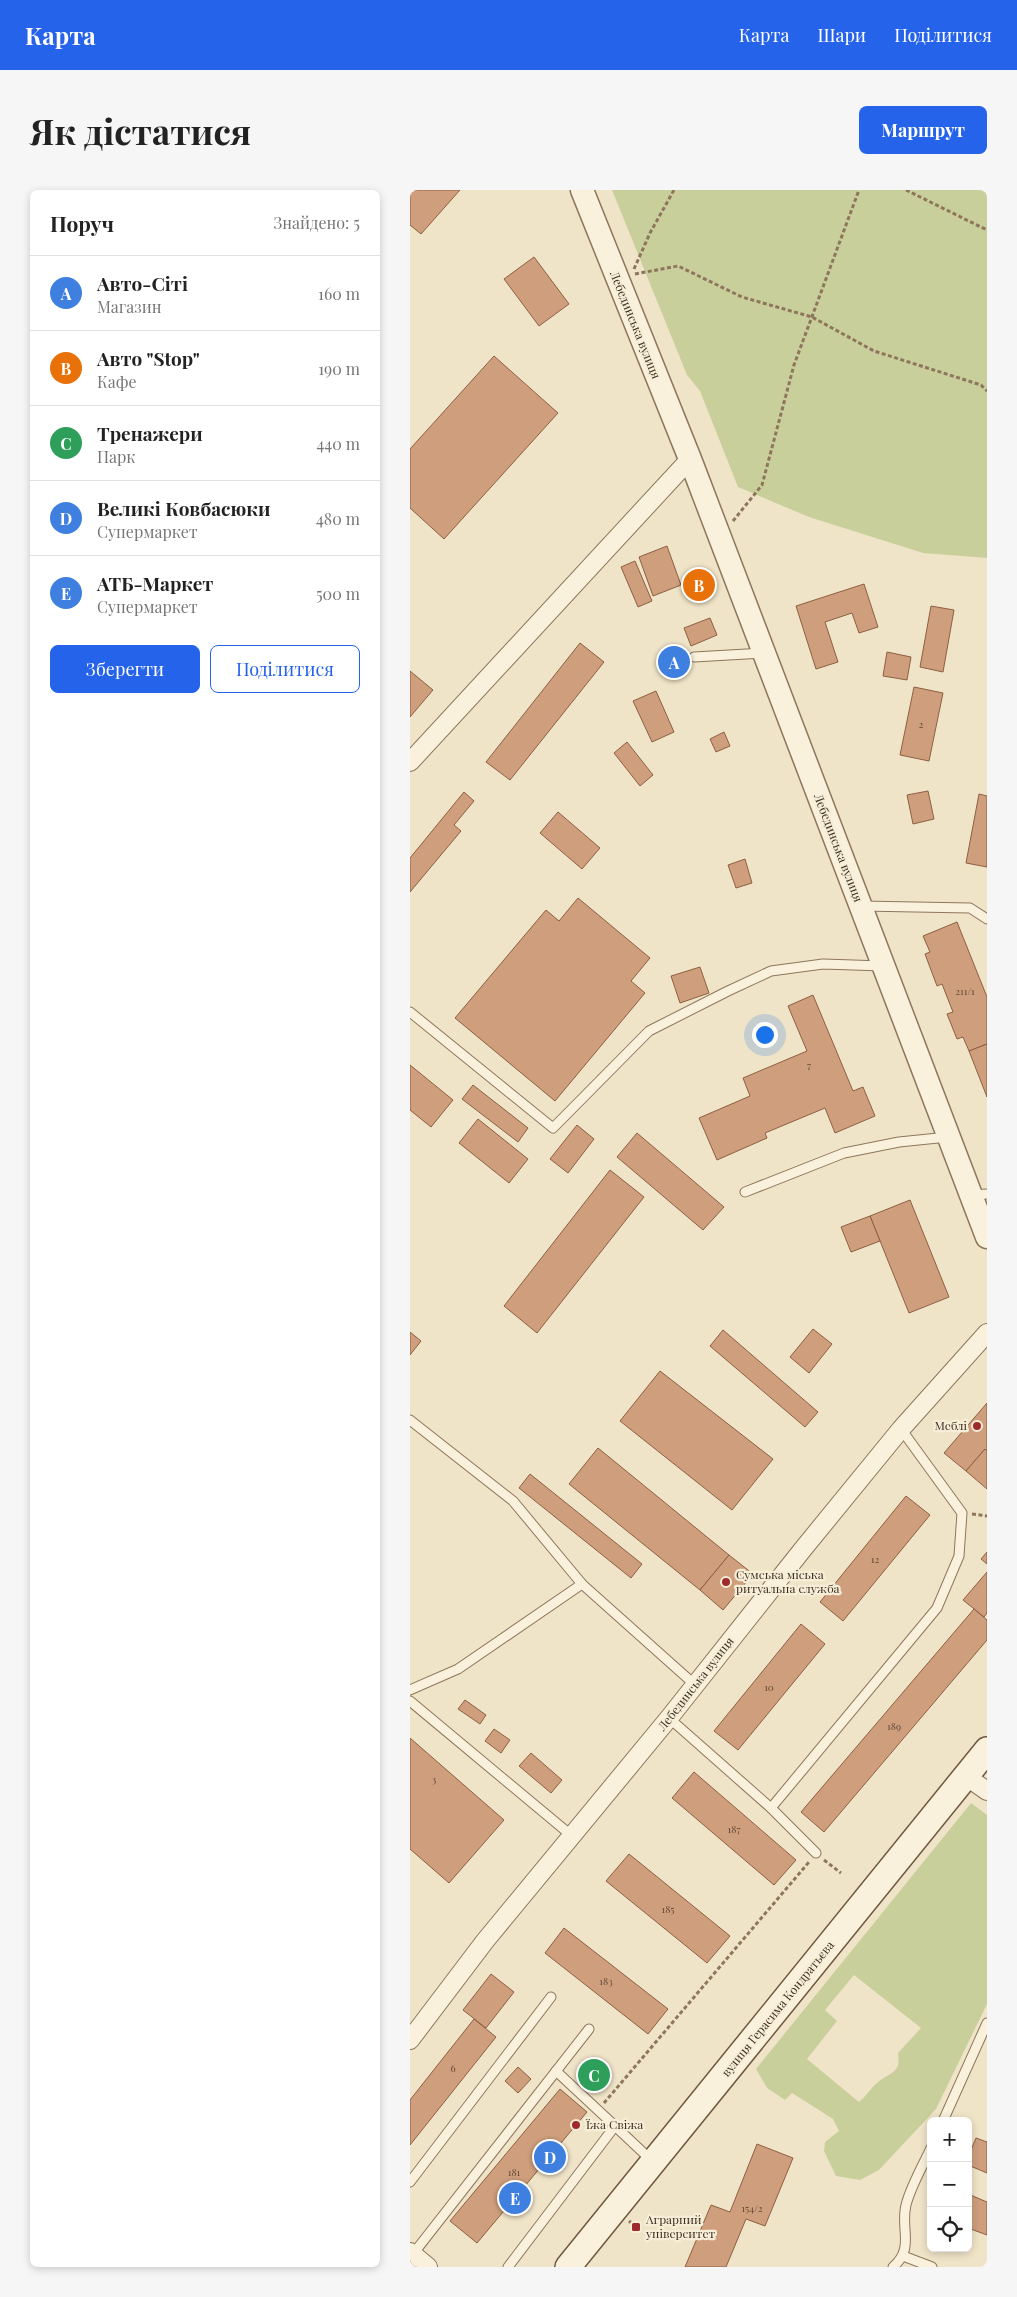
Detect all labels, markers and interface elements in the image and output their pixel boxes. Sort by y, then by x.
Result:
text: Карта [25,19,96,51]
text: Карта [739,23,789,47]
text: Шари [817,23,866,47]
text: Поділитися [894,23,992,47]
button: Маршрут [859,106,987,154]
text: Як дістатися [30,107,251,154]
text: Поруч [50,209,114,237]
text: Знайдено: 5 [274,212,360,233]
street label: Лебединська вулиця [607,267,665,381]
text: Авто-Сіті [97,270,188,296]
text: A [61,283,71,304]
text: 160 m [318,283,360,304]
text: Магазин [97,296,162,317]
text: Авто "Stop" [97,345,200,371]
text: B [61,358,71,379]
text: 190 m [318,358,360,379]
text: Кафе [97,371,137,392]
text: Тренажери [97,420,203,446]
text: C [60,433,72,454]
text: 440 m [316,433,360,454]
text: Парк [97,446,135,467]
text: Великі Ковбасюки [97,495,270,521]
text: D [60,508,72,529]
text: 480 m [316,508,360,529]
text: Супермаркет [97,521,198,542]
pin: B [683,566,715,604]
text: АТБ-Маркет [97,570,213,596]
text: E [61,583,71,604]
text: 500 m [316,583,360,604]
text: Супермаркет [97,596,198,617]
pin: A [658,643,690,681]
button: Зберегти [50,645,200,693]
button: Поділитися [210,645,360,693]
house number: 2 [919,717,924,731]
street label: Лебединська вулиця [811,790,867,905]
house number: 211/1 [955,984,975,998]
your location [752,1022,778,1048]
house number: 7 [807,1058,811,1072]
place label: Меблі [935,1417,967,1433]
marker: Меблі [971,1420,983,1432]
house number: 12 [871,1552,879,1566]
place label: Сумська міська ритуальна служба [736,1566,840,1596]
marker: Сумська міська ритуальна служба [720,1576,732,1588]
street label: Лебединська вулиця [653,1633,737,1734]
house number: 10 [764,1680,774,1694]
house number: 189 [887,1719,901,1733]
house number: 3 [432,1772,437,1786]
house number: 187 [728,1822,740,1836]
house number: 185 [661,1902,675,1916]
street label: вулиця Герасима Кондратьєва [717,1937,837,2080]
house number: 183 [599,1974,613,1988]
pin: C [578,2056,610,2094]
house number: 6 [450,2061,456,2075]
place label: Їжа Свіжа [586,2116,643,2132]
map controls [927,2117,972,2252]
button: + [927,2117,972,2162]
marker: Їжа Свіжа [570,2119,582,2131]
pin: D [534,2138,566,2176]
button: − [927,2162,972,2207]
house number: 181 [508,2165,521,2179]
pin: E [499,2179,531,2217]
house number: 154/2 [741,2201,763,2215]
button: locate [927,2207,972,2252]
place label: Аграрний університет [645,2211,716,2241]
marker: Аграрний університет [630,2221,642,2233]

